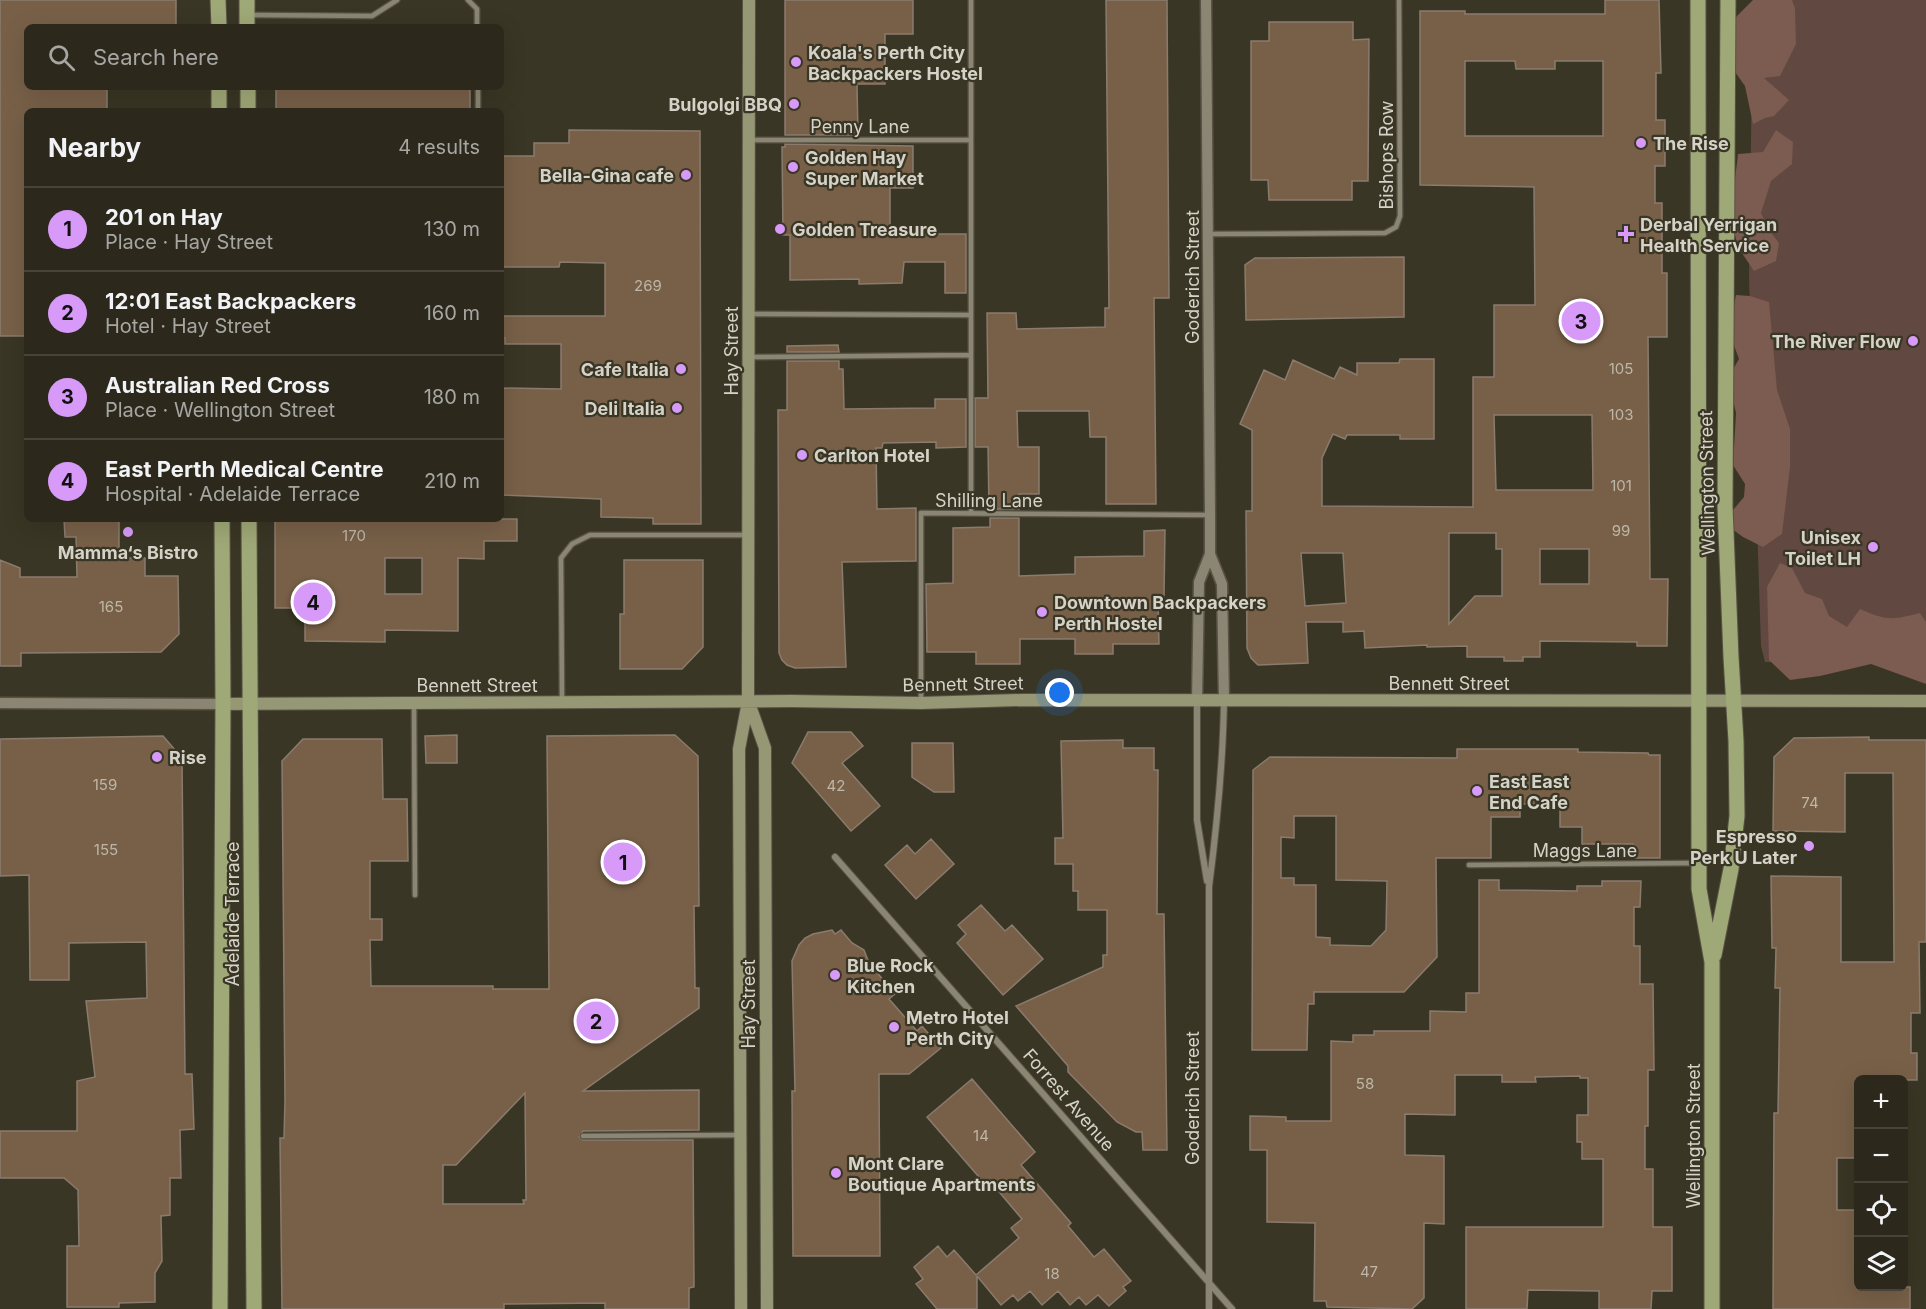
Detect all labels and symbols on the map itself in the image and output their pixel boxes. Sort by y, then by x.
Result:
place label: Koala's Perth City Backpackers Hostel [808,42,983,84]
marker: Koala's Perth City Backpackers Hostel [789,55,803,69]
place label: Bulgolgi BBQ [668,94,782,115]
marker: Bulgolgi BBQ [787,97,801,111]
street label: Bishops Row [1376,100,1397,210]
street label: Penny Lane [810,116,910,137]
place label: The Rise [1653,133,1729,154]
marker: The Rise [1634,136,1648,150]
place label: Golden Hay Super Market [805,147,924,189]
marker: Golden Hay Super Market [786,160,800,174]
place label: Bella-Gina cafe [540,165,674,186]
marker: Bella-Gina cafe [679,168,693,182]
street label: Goderich Street [1182,210,1203,344]
place label: Derbal Yerrigan Health Service [1640,214,1777,256]
place label: Golden Treasure [792,219,937,240]
marker: Golden Treasure [773,222,787,236]
marker: Derbal Yerrigan Health Service [1617,225,1635,243]
house number: 269 [634,276,662,295]
pin: 3 [1562,298,1600,344]
street label: Hay Street [721,306,742,396]
place label: The River Flow [1772,331,1902,352]
marker: The River Flow [1906,334,1920,348]
place label: Cafe Italia [581,359,669,380]
house number: 105 [1609,359,1633,378]
marker: Cafe Italia [674,362,688,376]
place label: Deli Italia [585,398,665,419]
marker: Deli Italia [670,401,684,415]
house number: 103 [1609,405,1633,424]
street label: Wellington Street [1695,410,1719,556]
place label: Carlton Hotel [814,445,930,466]
marker: Carlton Hotel [795,448,809,462]
house number: 101 [1610,476,1632,495]
street label: Shilling Lane [935,490,1043,511]
house number: 99 [1612,521,1630,540]
marker: Mamma‘s Bistro [121,525,135,539]
house number: 170 [342,526,366,545]
place label: Unisex Toilet LH [1784,527,1862,569]
marker: Unisex Toilet LH [1866,540,1880,554]
place label: Mamma‘s Bistro [58,542,198,563]
pin: 4 [294,580,332,624]
place label: Downtown Backpackers Perth Hostel [1054,592,1266,634]
house number: 165 [99,597,123,616]
marker: Downtown Backpackers Perth Hostel [1035,605,1049,619]
street label: Bennett Street [902,672,1024,696]
street label: Bennett Street [1388,673,1510,694]
street label: Bennett Street [416,675,538,696]
your location [1045,678,1074,707]
place label: Rise [169,747,207,768]
marker: Rise [150,750,164,764]
place label: East East End Cafe [1489,771,1570,813]
house number: 159 [93,775,117,794]
house number: 42 [827,776,845,795]
marker: East East End Cafe [1470,784,1484,798]
house number: 74 [1801,793,1819,812]
place label: Espresso Perk U Later [1690,826,1797,868]
marker: Espresso Perk U Later [1802,839,1816,853]
house number: 155 [94,840,118,859]
pin: 1 [604,840,642,884]
street label: Maggs Lane [1533,840,1637,861]
street label: Adelaide Terrace [222,842,243,986]
place label: Blue Rock Kitchen [847,955,934,997]
street label: Hay Street [738,959,759,1049]
marker: Blue Rock Kitchen [828,968,842,982]
pin: 2 [576,998,616,1044]
place label: Metro Hotel Perth City [906,1007,1009,1049]
marker: Metro Hotel Perth City [887,1020,901,1034]
street label: Goderich Street [1182,1031,1203,1165]
street label: Forrest Avenue [1019,1045,1119,1155]
street label: Wellington Street [1683,1063,1704,1209]
house number: 58 [1356,1074,1374,1093]
house number: 14 [973,1126,989,1145]
place label: Mont Clare Boutique Apartments [848,1153,1036,1195]
marker: Mont Clare Boutique Apartments [829,1166,843,1180]
house number: 47 [1360,1262,1378,1281]
house number: 18 [1044,1264,1060,1283]

